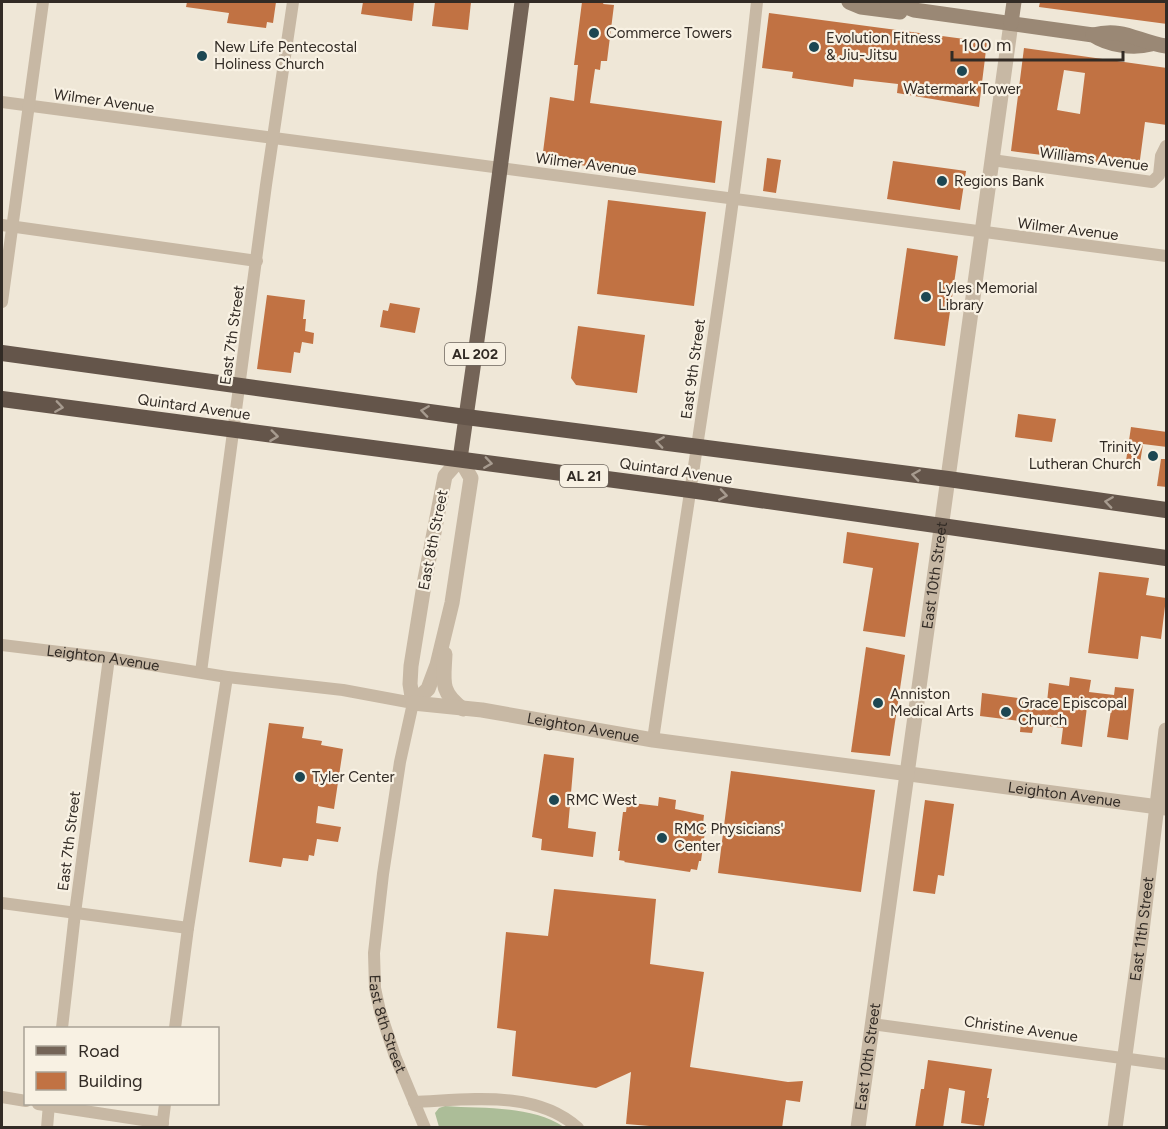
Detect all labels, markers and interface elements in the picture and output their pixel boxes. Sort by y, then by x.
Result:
place label: Commerce Towers [606,24,732,42]
scale bar [952,24,1123,62]
marker: Commerce Towers [587,26,601,40]
place label: Evolution Fitness & Jiu-Jitsu [826,29,941,64]
text: 100 m [961,34,1011,56]
place label: New Life Pentecostal Holiness Church [214,38,357,73]
marker: Evolution Fitness & Jiu-Jitsu [807,40,821,54]
marker: New Life Pentecostal Holiness Church [195,49,209,63]
marker: Watermark Tower [955,64,969,78]
place label: Watermark Tower [903,80,1021,98]
street label: Wilmer Avenue [52,85,156,117]
street label: Williams Avenue [1038,143,1150,175]
street label: Wilmer Avenue [534,149,638,179]
place label: Regions Bank [954,172,1045,190]
marker: Regions Bank [935,174,949,188]
street label: Wilmer Avenue [1016,214,1120,244]
place label: Lyles Memorial Library [938,279,1038,314]
street label: East 7th Street [216,284,248,386]
marker: Lyles Memorial Library [919,290,933,304]
street label: East 9th Street [677,317,709,420]
road number: AL 202 [445,343,505,365]
street label: Quintard Avenue [137,390,251,424]
one-way arrow [55,400,64,412]
one-way arrow [420,406,429,418]
one-way arrow [269,429,278,441]
one-way arrow [655,436,664,448]
place label: Trinity Lutheran Church [1029,438,1141,473]
marker: Trinity Lutheran Church [1146,449,1160,463]
street label: Quintard Avenue [619,454,733,488]
one-way arrow [483,457,492,469]
road number: AL 21 [560,465,608,487]
one-way arrow [911,469,920,481]
street label: East 8th Street [414,488,452,592]
one-way arrow [717,488,727,501]
one-way arrow [1104,496,1113,508]
street label: East 10th Street [918,520,951,630]
street label: Leighton Avenue [46,641,161,675]
place label: Anniston Medical Arts [890,685,974,720]
place label: Grace Episcopal Church [1018,694,1127,729]
marker: Anniston Medical Arts [871,696,885,710]
marker: Grace Episcopal Church [999,705,1013,719]
street label: Leighton Avenue [525,709,641,746]
place label: Tyler Center [312,768,395,786]
marker: Tyler Center [293,770,307,784]
street label: Leighton Avenue [1007,778,1122,811]
street label: East 7th Street [54,790,84,892]
place label: RMC West [566,791,638,809]
marker: RMC West [547,793,561,807]
place label: RMC Physicians' Center [674,820,784,855]
marker: RMC Physicians' Center [655,831,669,845]
street label: East 11th Street [1126,875,1157,982]
street label: East 8th Street [366,974,410,1076]
street label: East 10th Street [852,1001,884,1112]
street label: Christine Avenue [963,1012,1079,1046]
legend [24,1027,219,1105]
text: Road [78,1040,119,1062]
text: Building [78,1070,143,1092]

